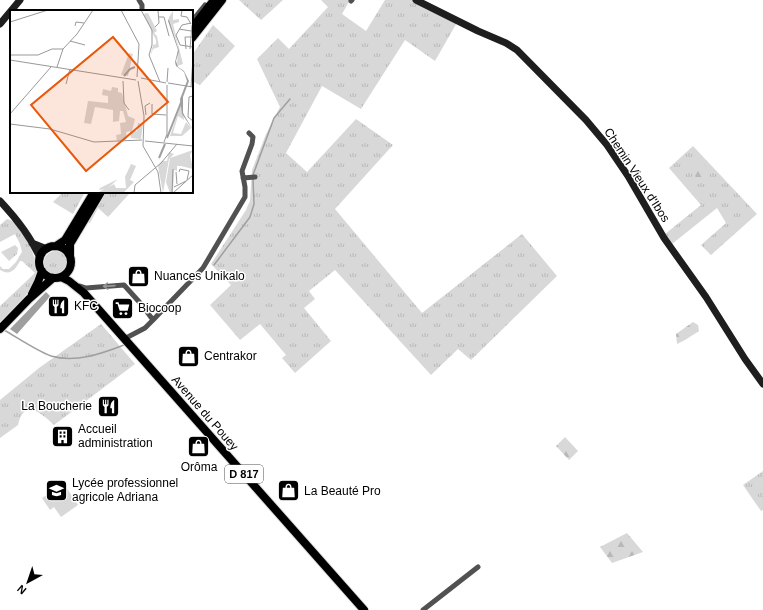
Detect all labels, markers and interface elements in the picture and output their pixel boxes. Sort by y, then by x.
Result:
inset map [10,10,193,193]
street label: Chemin Vieux d'Ibos [601,125,673,225]
shop icon: Nuances Unikalo [125,263,151,289]
place label: Nuances Unikalo [154,269,245,283]
one-way arrow [103,283,116,290]
restaurant icon: KFC [46,293,72,319]
supermarket icon: Biocoop [110,295,136,321]
place label: KFC [74,299,98,313]
place label: Biocoop [138,301,182,315]
shop icon: Centrakor [176,343,202,369]
place label: Centrakor [204,349,257,363]
street label: Avenue du Pouey [169,373,241,453]
restaurant icon: La Boucherie [95,393,121,419]
place label: La Boucherie [21,399,92,413]
place label: Accueil administration [78,422,153,450]
building icon: Accueil administration [49,423,75,449]
shop icon: Orôma [186,433,212,459]
place label: Orôma [181,460,218,474]
road number: D 817 [225,465,263,483]
place label: Lycée professionnel agricole Adriana [72,476,178,504]
school or university icon: Lycée professionnel agricole Adriana [43,477,69,503]
shop icon: La Beauté Pro [276,478,302,504]
place label: La Beauté Pro [304,484,381,498]
north arrow [8,562,48,602]
text: N [15,582,28,597]

